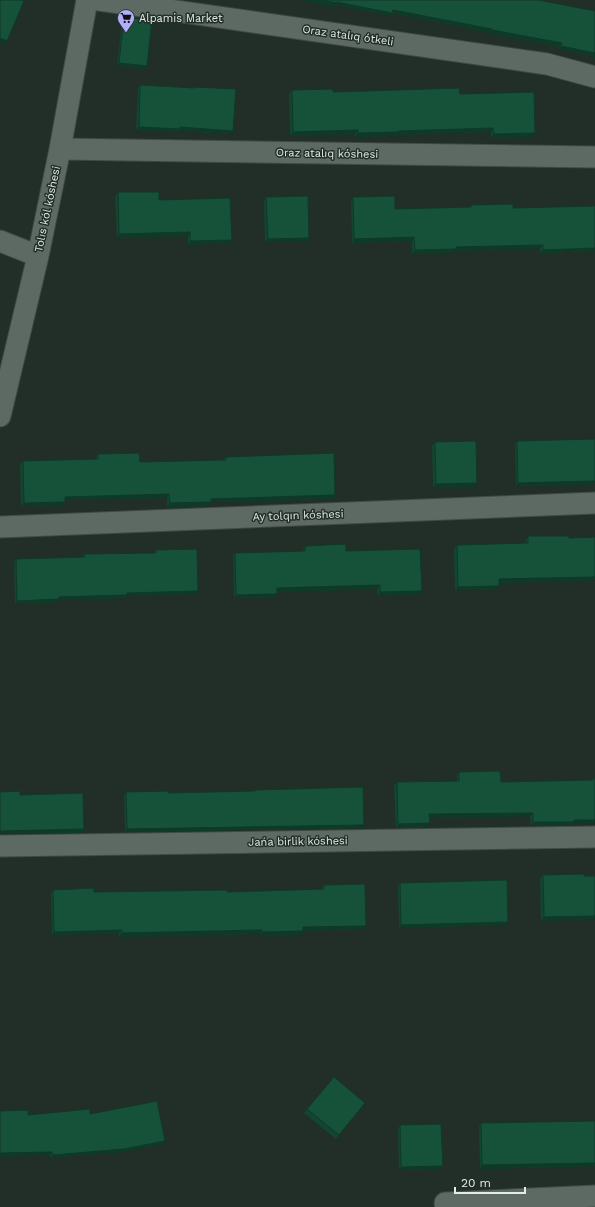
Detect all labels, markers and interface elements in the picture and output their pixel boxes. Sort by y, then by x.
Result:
supermarket icon: Alpamis Market [116,8,136,33]
place label: Alpamis Market [139,12,223,25]
street label: Oraz atalıq ótkeli [302,23,394,48]
street label: Oraz atalıq kóshesi [276,146,378,161]
street label: Tolıs kól kóshesi [32,165,63,253]
street label: Ay tolqın kóshesi [252,507,344,524]
street label: Jańa birlik kóshesi [248,834,348,849]
scale bar [455,1169,525,1195]
text: 20 m [461,1176,491,1190]

